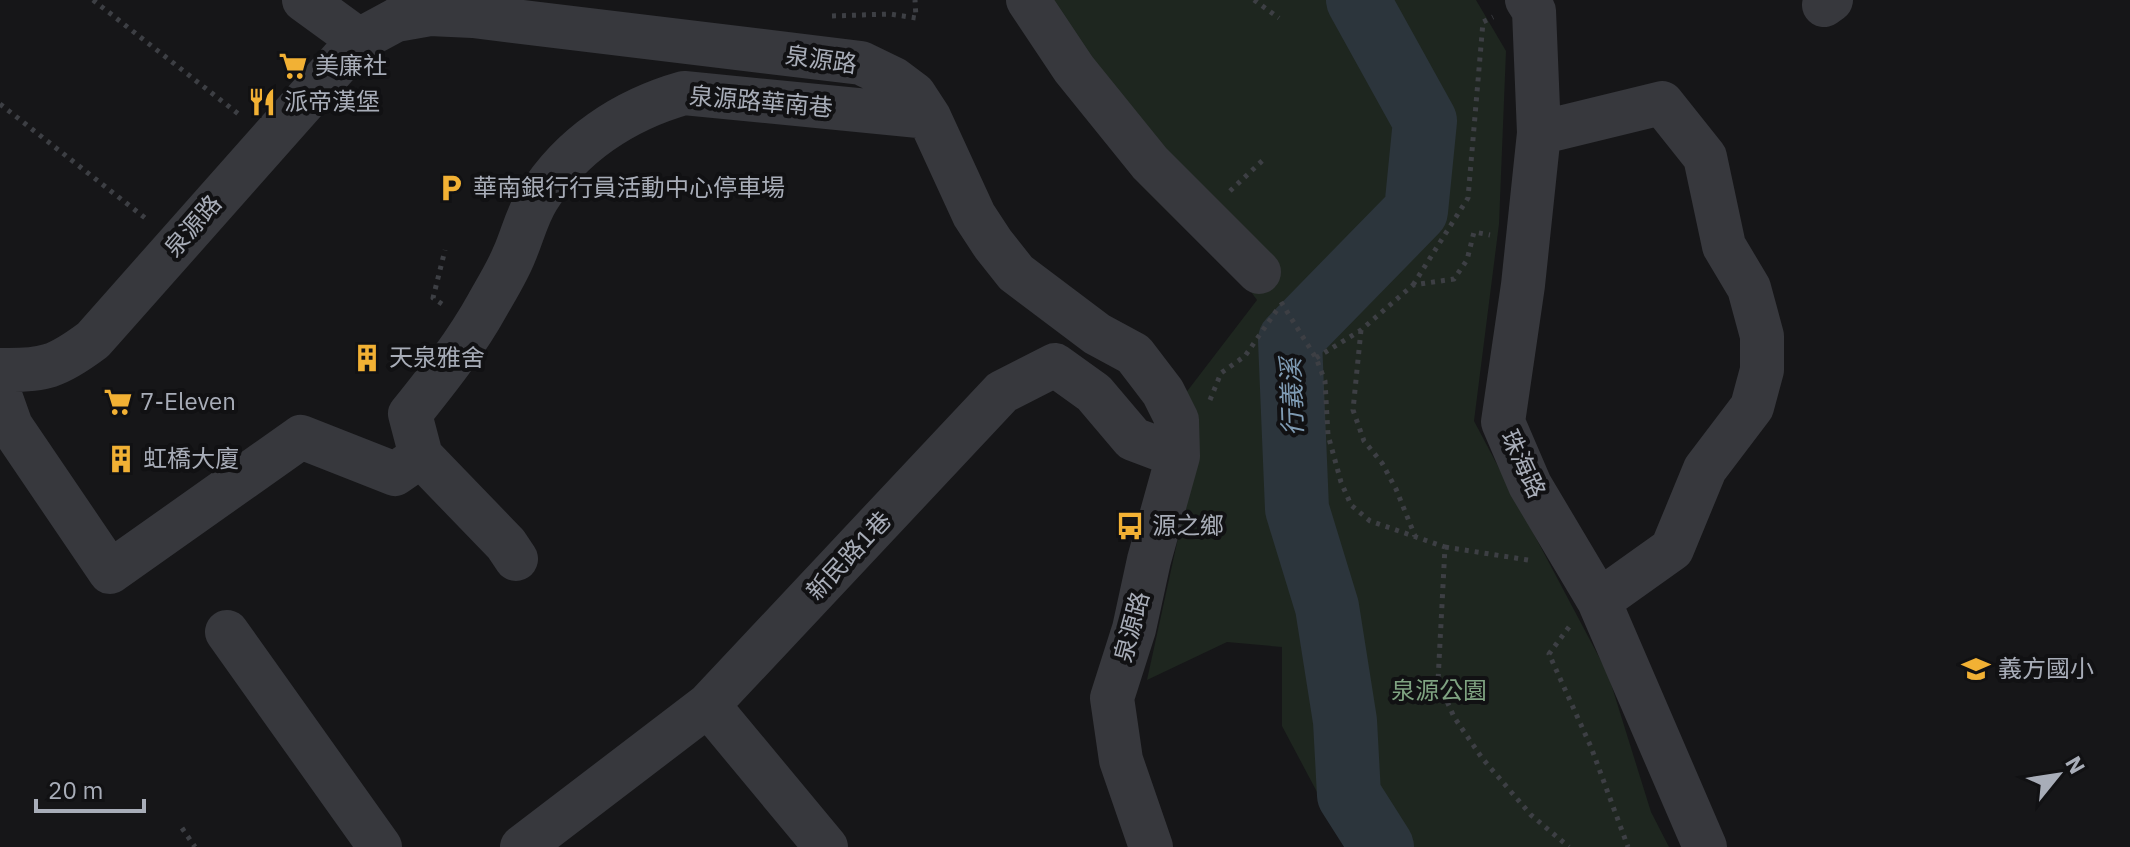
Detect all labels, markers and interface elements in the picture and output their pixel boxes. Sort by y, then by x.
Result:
street label: 泉源路 [783,38,859,80]
place label: 美廉社 [315,49,387,81]
supermarket icon: 美廉社 [278,51,308,81]
street label: 泉源路華南巷 [688,79,834,123]
place label: 派帝漢堡 [284,85,380,117]
restaurant icon: 派帝漢堡 [247,87,277,117]
place label: 華南銀行行員活動中心停車場 [473,171,785,203]
parking icon: 華南銀行行員活動中心停車場 [436,173,466,203]
street label: 泉源路 [157,188,228,263]
place label: 天泉雅舍 [389,341,485,373]
building icon: 天泉雅舍 [352,343,382,373]
water label: 行義溪 [1273,353,1309,437]
place label: 7-Eleven [140,385,236,417]
supermarket icon: 7-Eleven [103,387,133,417]
street label: 珠海路 [1494,424,1554,503]
place label: 虹橋大廈 [143,442,239,474]
building icon: 虹橋大廈 [106,444,136,474]
street label: 新民路1巷 [799,504,898,607]
place label: 源之鄉 [1152,509,1224,541]
bus stop icon: 源之鄉 [1115,511,1145,541]
street label: 泉源路 [1106,588,1156,666]
place label: 義方國小 [1998,652,2094,684]
school or university icon: 義方國小 [1961,654,1991,684]
park label: 泉源公園 [1391,674,1487,706]
north arrow [2018,735,2098,815]
text: N [2059,751,2092,779]
scale bar [36,763,144,813]
text: 20 m [48,774,103,806]

